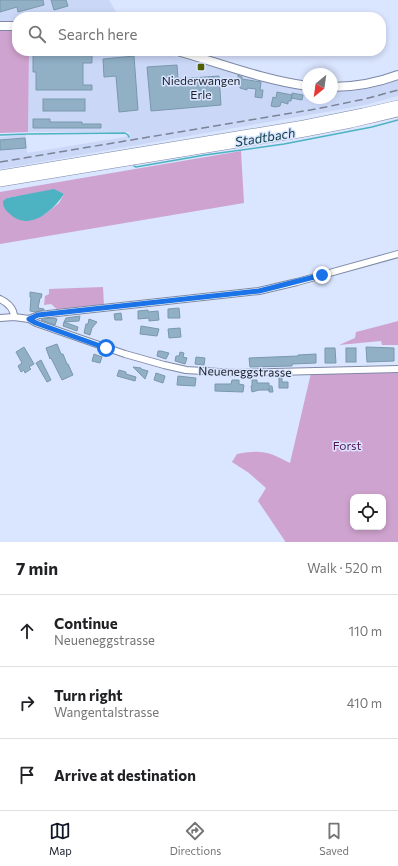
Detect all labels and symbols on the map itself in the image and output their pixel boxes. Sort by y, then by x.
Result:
marker: Niederwangen Erle [196,62,206,72]
north arrow [302,68,338,104]
place label: Niederwangen Erle [162,73,240,101]
water label: Stadtbach [234,124,296,150]
route end [313,266,331,284]
route start [97,339,115,357]
street label: Neueneggstrasse [198,363,292,379]
park label: Forst [333,438,361,452]

